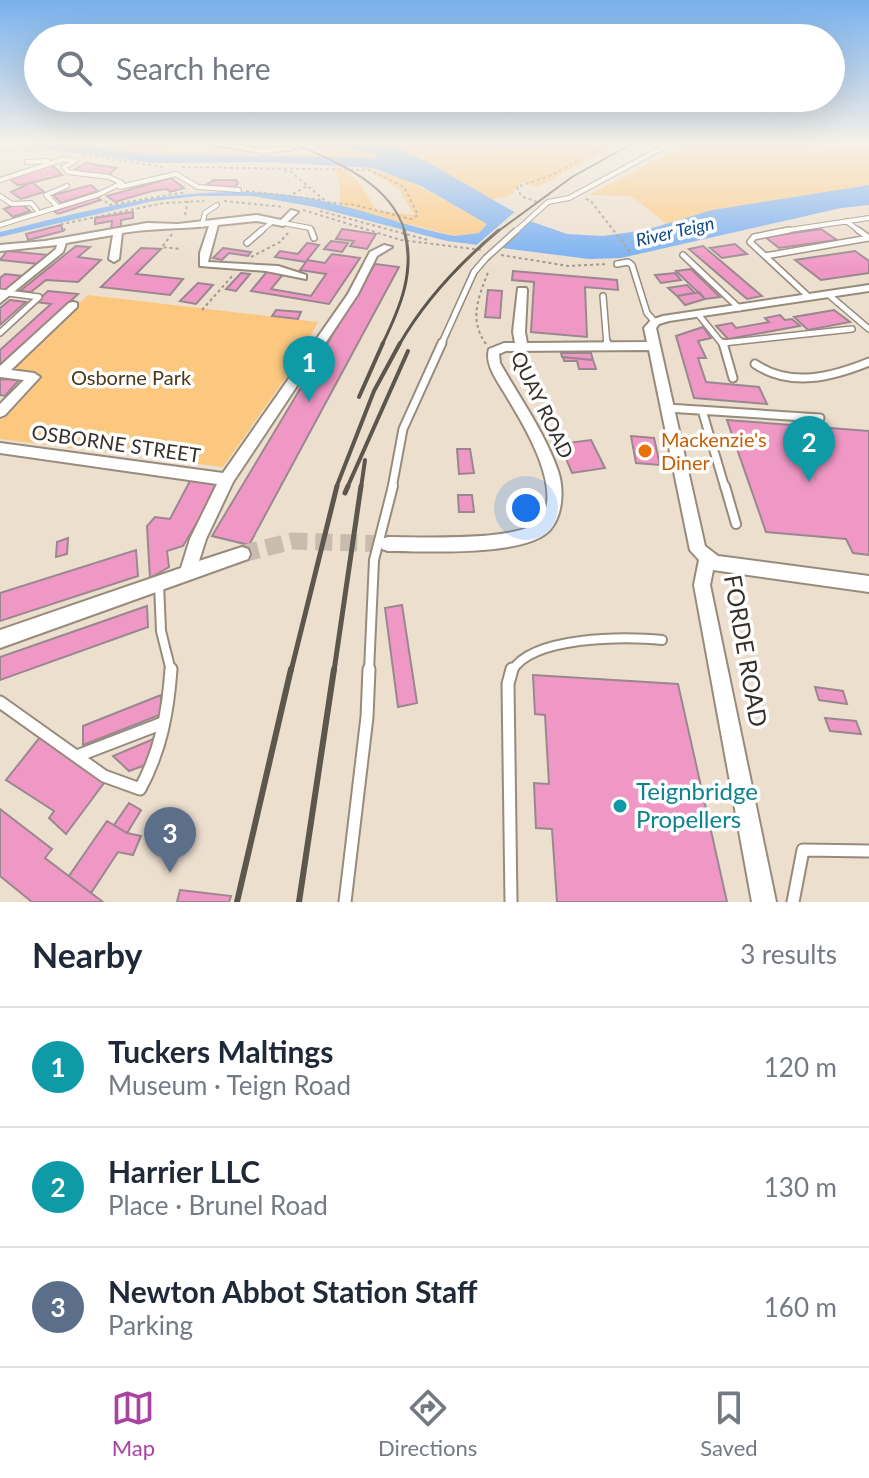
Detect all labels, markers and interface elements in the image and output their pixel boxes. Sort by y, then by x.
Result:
search box [24,24,845,112]
icon: search [52,46,96,90]
text: Search here [116,50,271,86]
water label: River Teign [633,211,716,251]
pin: 1 [283,336,335,402]
street label: QUAY ROAD [507,347,579,462]
park label: Osborne Park [71,365,192,389]
pin: 2 [783,416,835,482]
street label: OSBORNE STREET [30,419,202,467]
place label: Mackenzie's Diner [661,427,767,474]
marker: Mackenzie's Diner [636,442,654,460]
your location [506,488,546,528]
street label: FORDE ROAD [719,572,774,729]
place label: Teignbridge Propellers [636,776,758,833]
marker: Teignbridge Propellers [611,797,629,815]
pin: 3 [144,807,196,873]
text: Nearby [32,934,143,975]
text: 3 results [740,938,837,970]
text: Tuckers Maltings [108,1033,333,1069]
text: 1 [50,1051,66,1083]
text: 120 m [764,1051,837,1083]
text: Museum · Teign Road [108,1069,351,1101]
text: Harrier LLC [108,1153,260,1189]
text: 2 [50,1171,66,1203]
text: 130 m [764,1171,837,1203]
text: Place · Brunel Road [108,1189,328,1221]
text: Newton Abbot Station Staff [108,1273,477,1309]
text: 3 [50,1291,66,1323]
text: 160 m [764,1291,837,1323]
text: Parking [108,1309,193,1341]
tab: Map [111,1386,155,1461]
tab: Directions [378,1386,477,1461]
tab: Saved [700,1386,758,1461]

